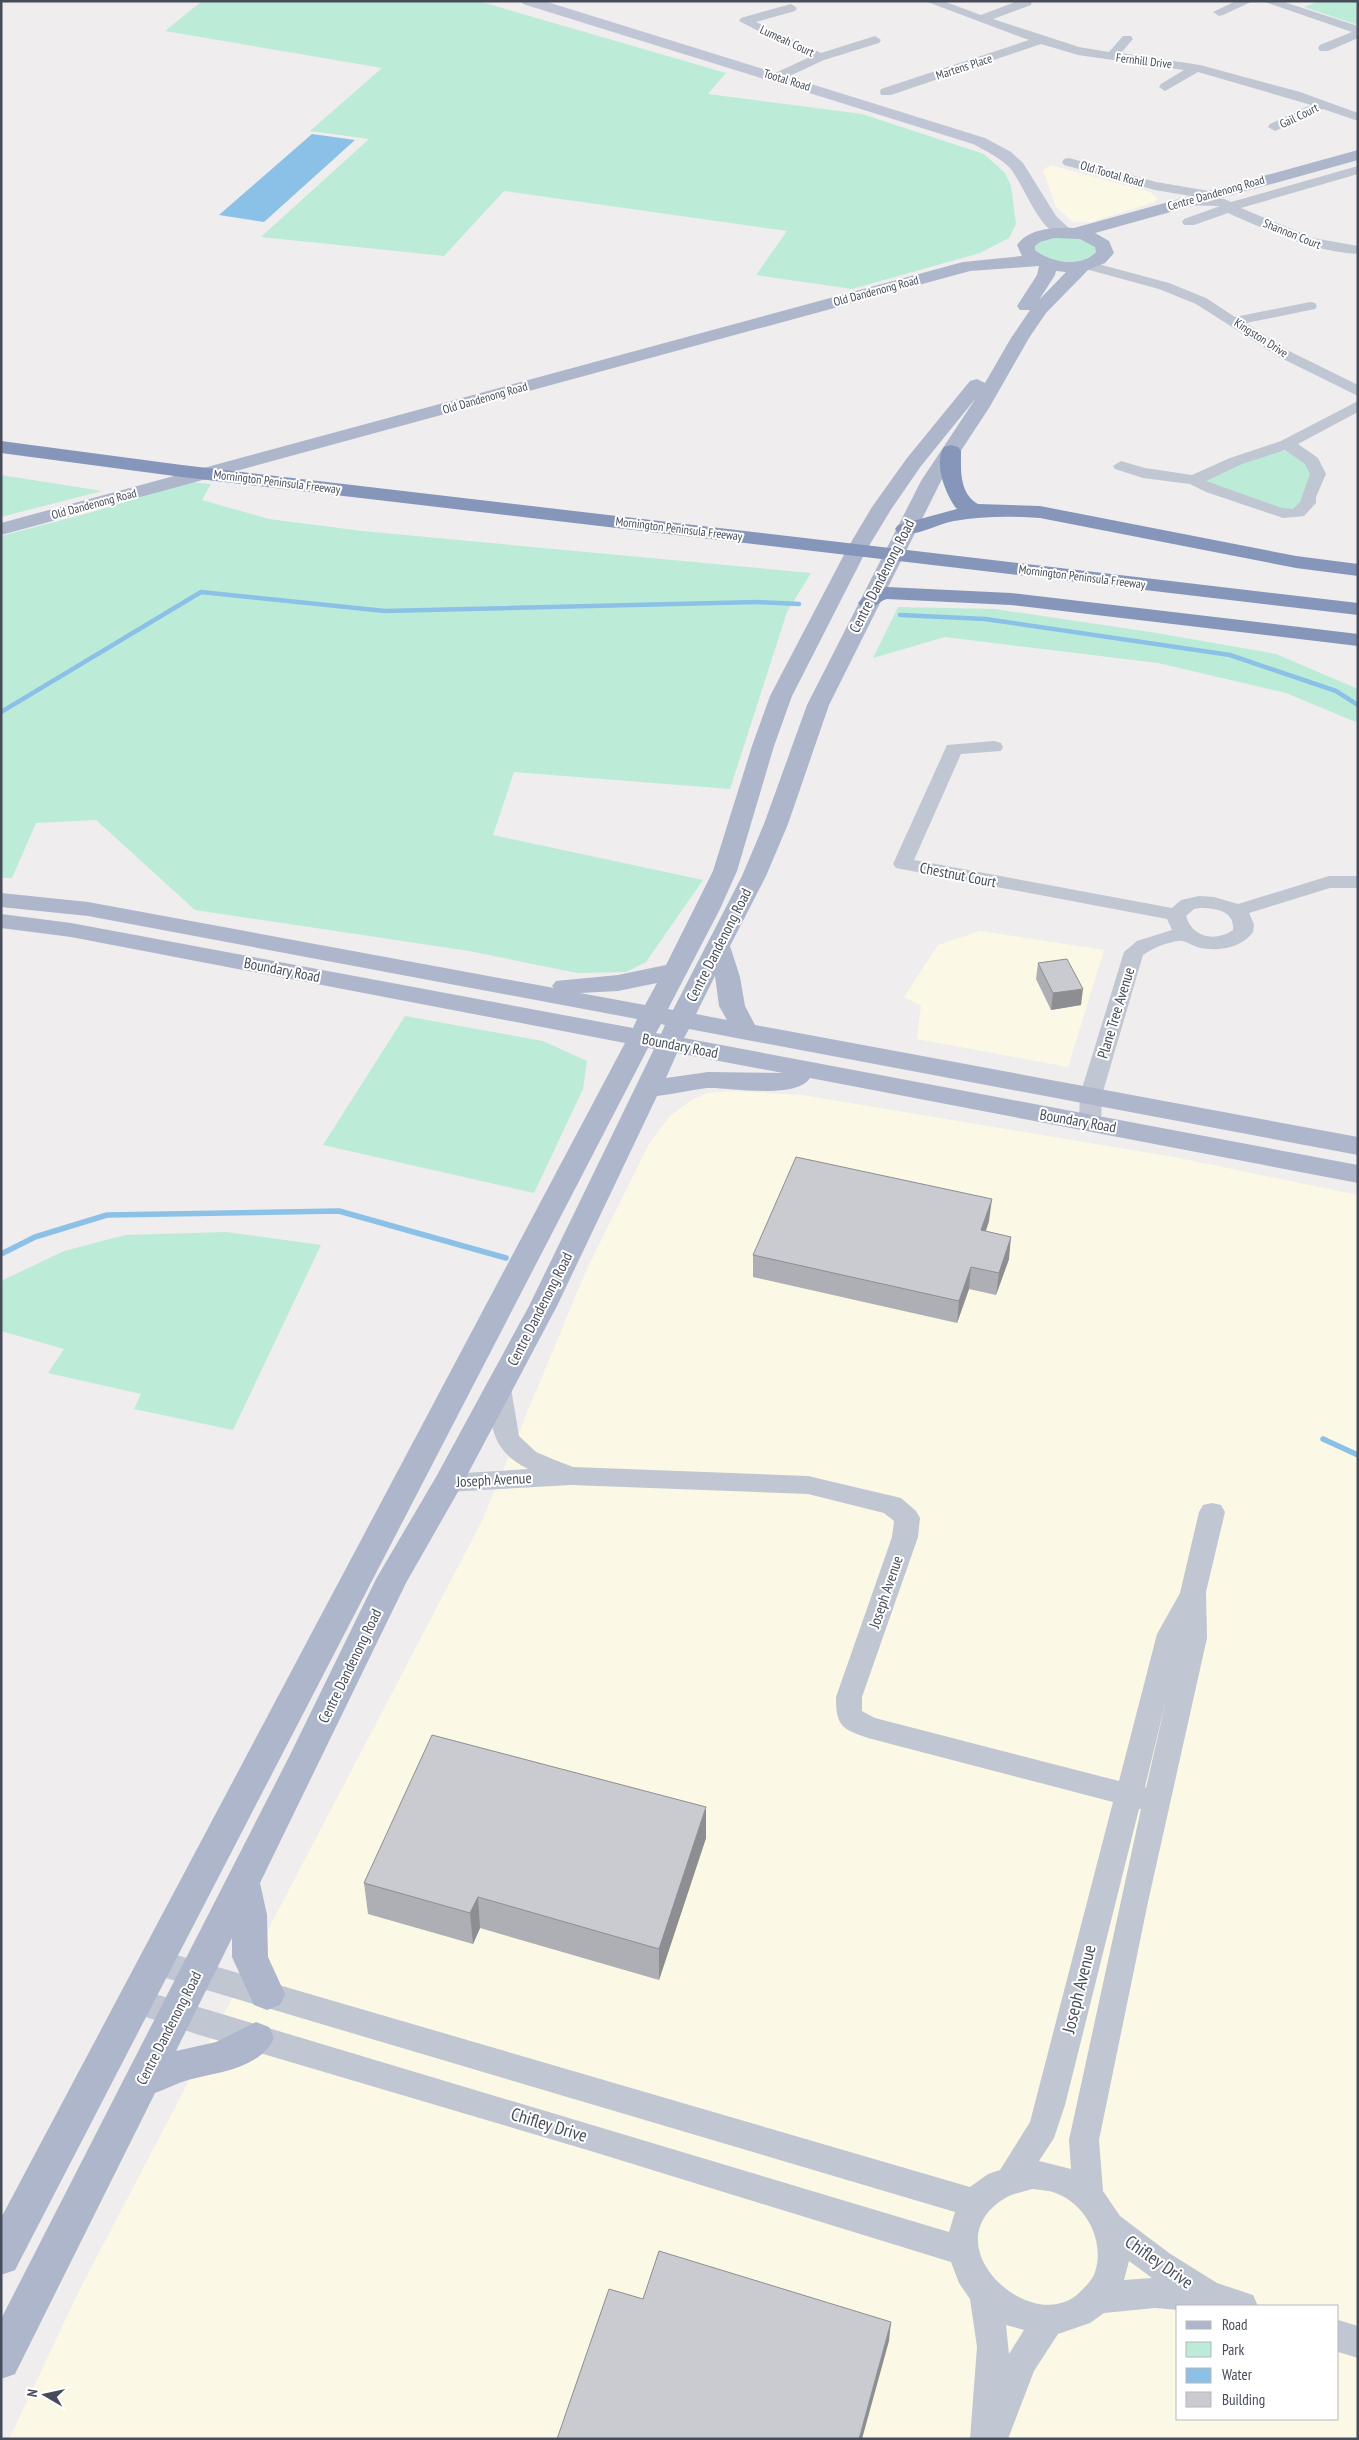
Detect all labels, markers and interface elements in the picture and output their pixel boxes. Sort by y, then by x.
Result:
street label: Lumeah Court [758,22,817,60]
street label: Martens Place [934,50,994,83]
street label: Fernhill Drive [1115,50,1173,71]
street label: Tootal Road [762,65,812,94]
street label: Gail Court [1277,99,1321,131]
street label: Old Tootal Road [1079,157,1146,190]
street label: Centre Dandenong Road [1166,172,1266,213]
street label: Shannon Court [1261,215,1324,252]
street label: Old Dandenong Road [832,272,920,309]
street label: Kingston Drive [1232,315,1291,361]
street label: Old Dandenong Road [441,378,529,417]
street label: Mornington Peninsula Freeway [213,466,342,497]
street label: Old Dandenong Road [50,485,138,522]
street label: Mornington Peninsula Freeway [615,513,744,544]
street label: Centre Dandenong Road [845,516,918,636]
street label: Mornington Peninsula Freeway [1018,561,1147,592]
street label: Chestnut Court [918,858,998,891]
street label: Centre Dandenong Road [682,885,755,1005]
street label: Boundary Road [242,953,322,986]
street label: Plane Tree Avenue [1093,965,1138,1061]
street label: Boundary Road [640,1029,720,1062]
street label: Boundary Road [1038,1104,1118,1137]
street label: Centre Dandenong Road [503,1249,576,1369]
street label: Joseph Avenue [455,1468,532,1491]
street label: Joseph Avenue [864,1553,907,1631]
street label: Centre Dandenong Road [314,1605,385,1726]
street label: Joseph Avenue [1056,1942,1101,2036]
street label: Centre Dandenong Road [132,1968,205,2088]
street label: Chifley Drive [508,2102,590,2147]
street label: Chifley Drive [1121,2230,1198,2294]
legend [1176,2305,1339,2420]
text: Road [1222,2315,1248,2334]
text: Park [1222,2340,1244,2359]
text: Water [1222,2365,1253,2384]
north arrow [20,2370,70,2420]
text: N [23,2388,42,2398]
text: Building [1222,2390,1265,2409]

